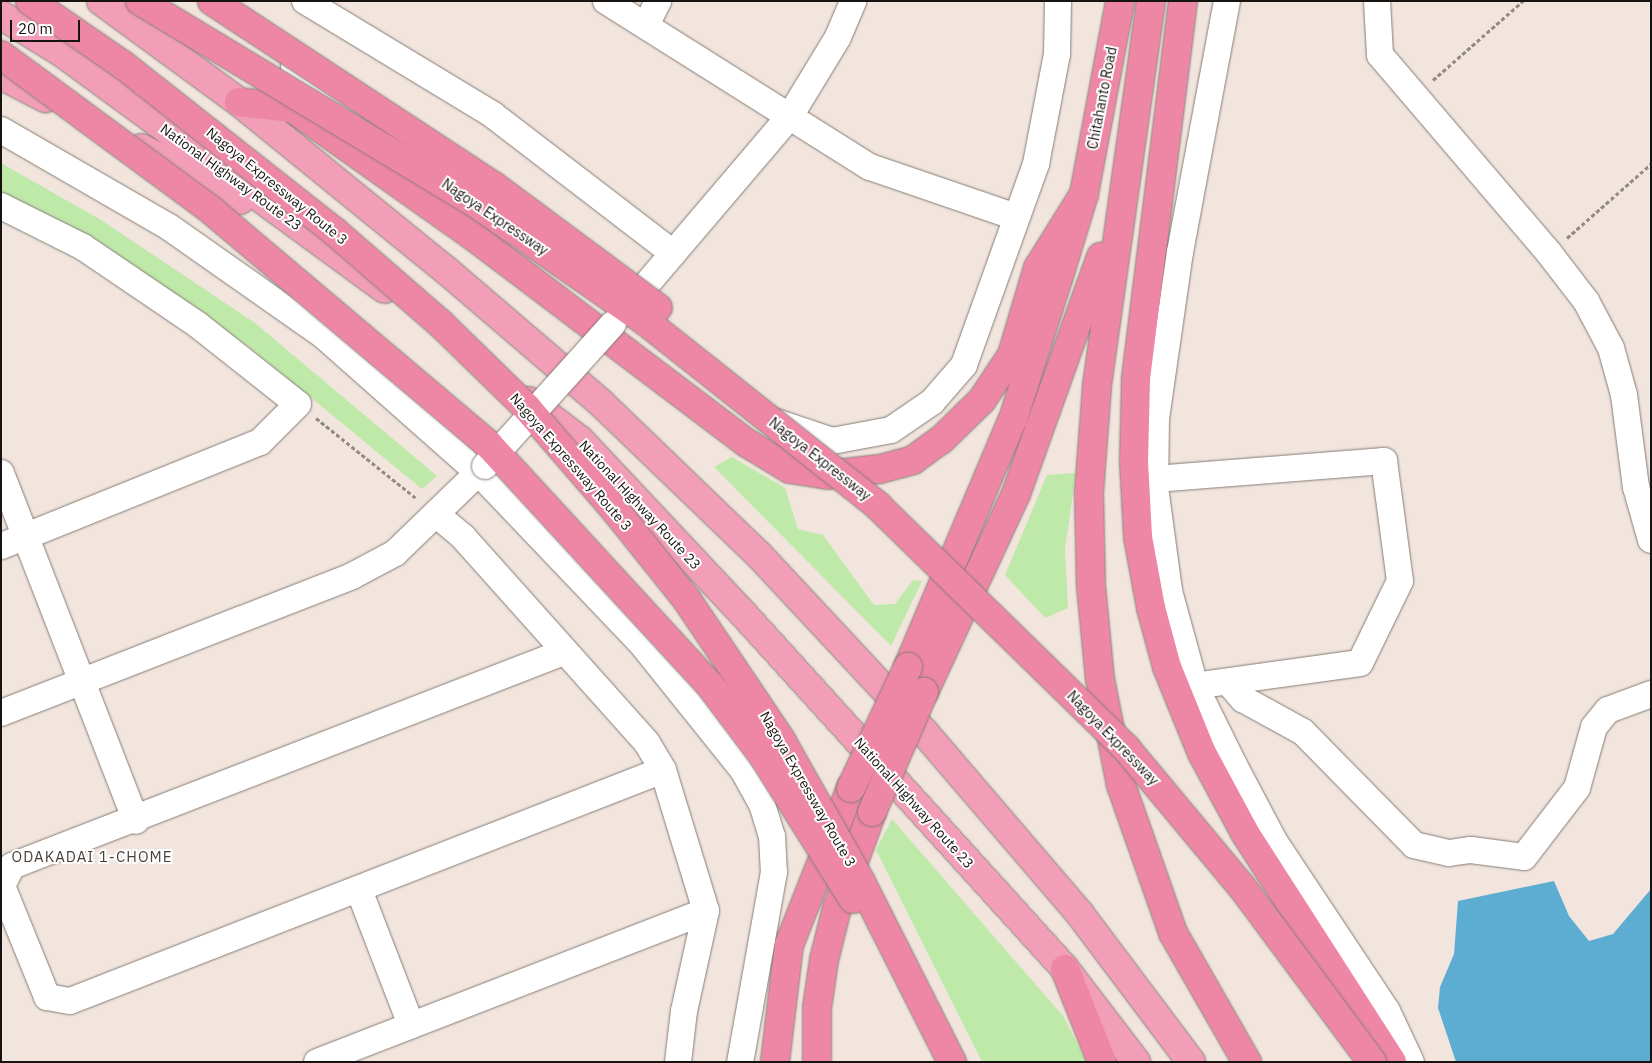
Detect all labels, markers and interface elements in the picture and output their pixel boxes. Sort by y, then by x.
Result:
scale bar [12,10,82,42]
text: 20 m [18,19,53,38]
street label: Chitahanto Road [1084,45,1120,151]
street label: National Highway Route 23 [157,120,305,234]
street label: Nagoya Expressway Route 3 [203,124,351,248]
street label: Nagoya Expressway [439,175,551,259]
street label: Nagoya Expressway Route 3 [507,390,635,534]
street label: Nagoya Expressway [766,414,874,504]
street label: National Highway Route 23 [576,437,704,573]
street label: Nagoya Expressway [1064,687,1162,789]
street label: Nagoya Expressway Route 3 [757,708,859,870]
street label: National Highway Route 23 [851,734,977,872]
district label: ODAKADAI 1-CHOME [10,848,174,866]

